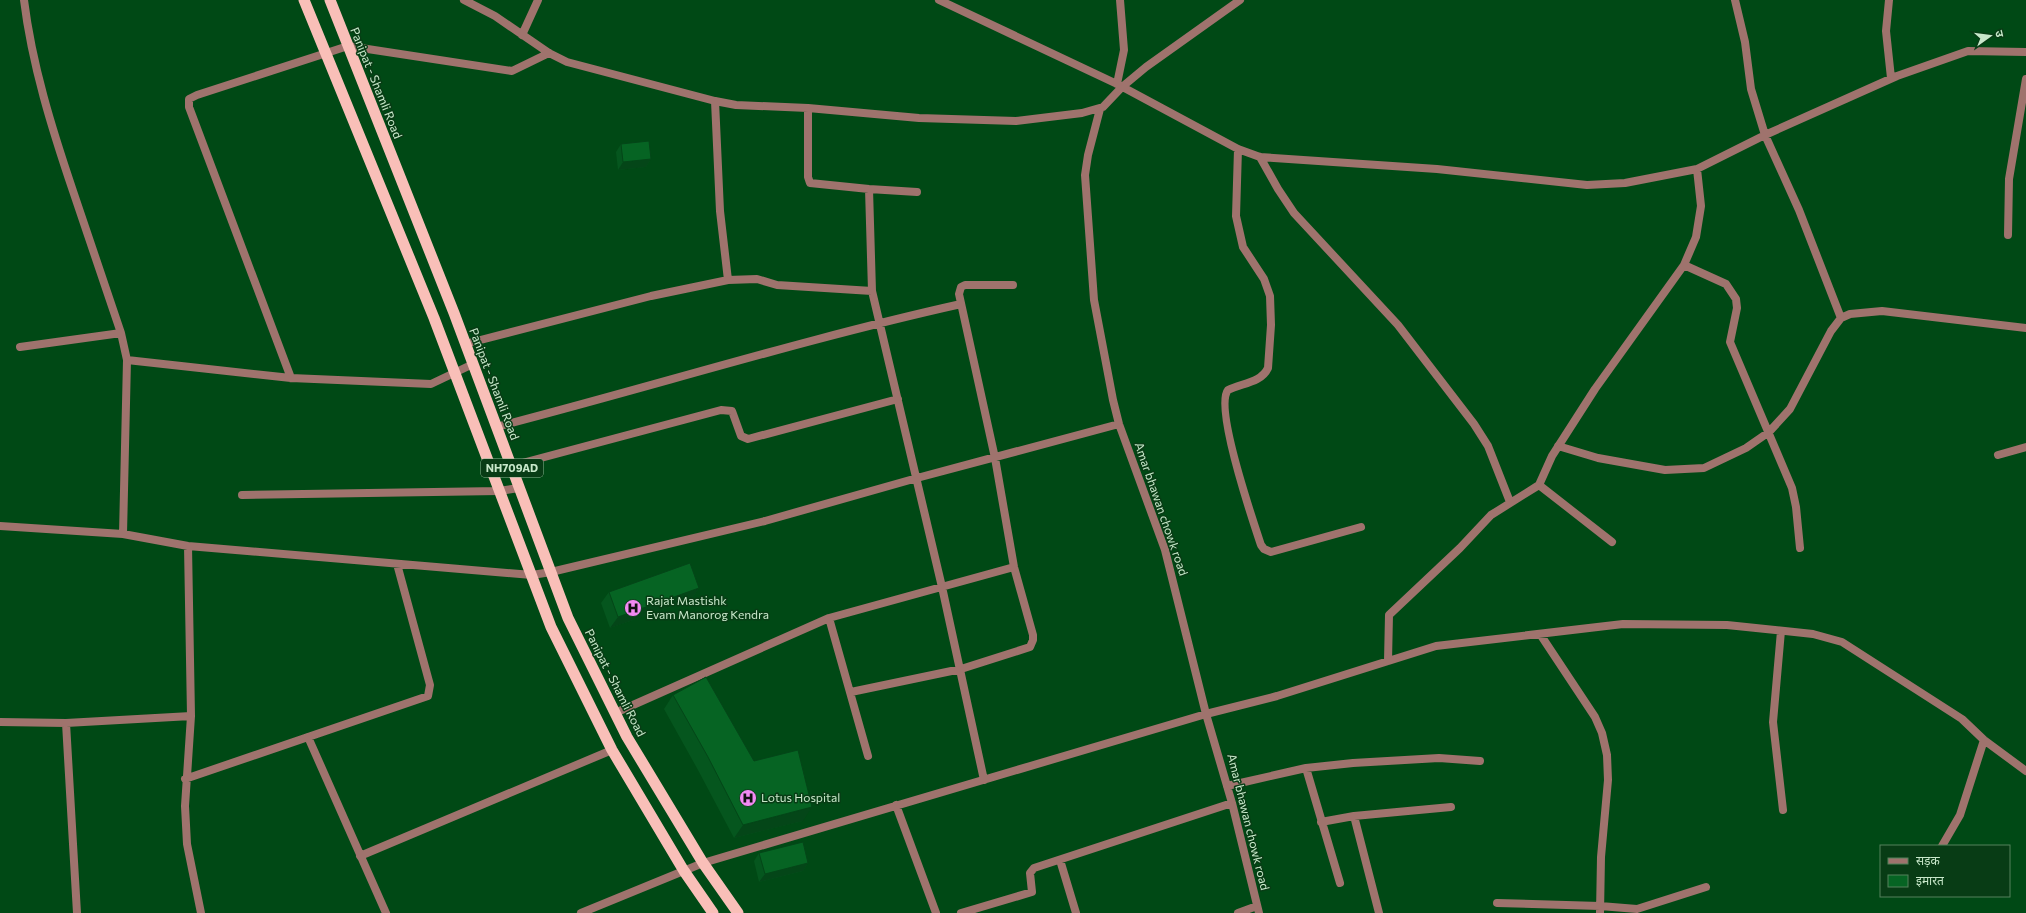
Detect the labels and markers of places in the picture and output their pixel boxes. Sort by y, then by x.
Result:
place label: Rajat Mastishk Evam Manorog Kendra [646,593,769,621]
hospital icon: Rajat Mastishk Evam Manorog Kendra [623,598,643,618]
hospital icon: Lotus Hospital [738,788,758,808]
place label: Lotus Hospital [761,790,840,804]

